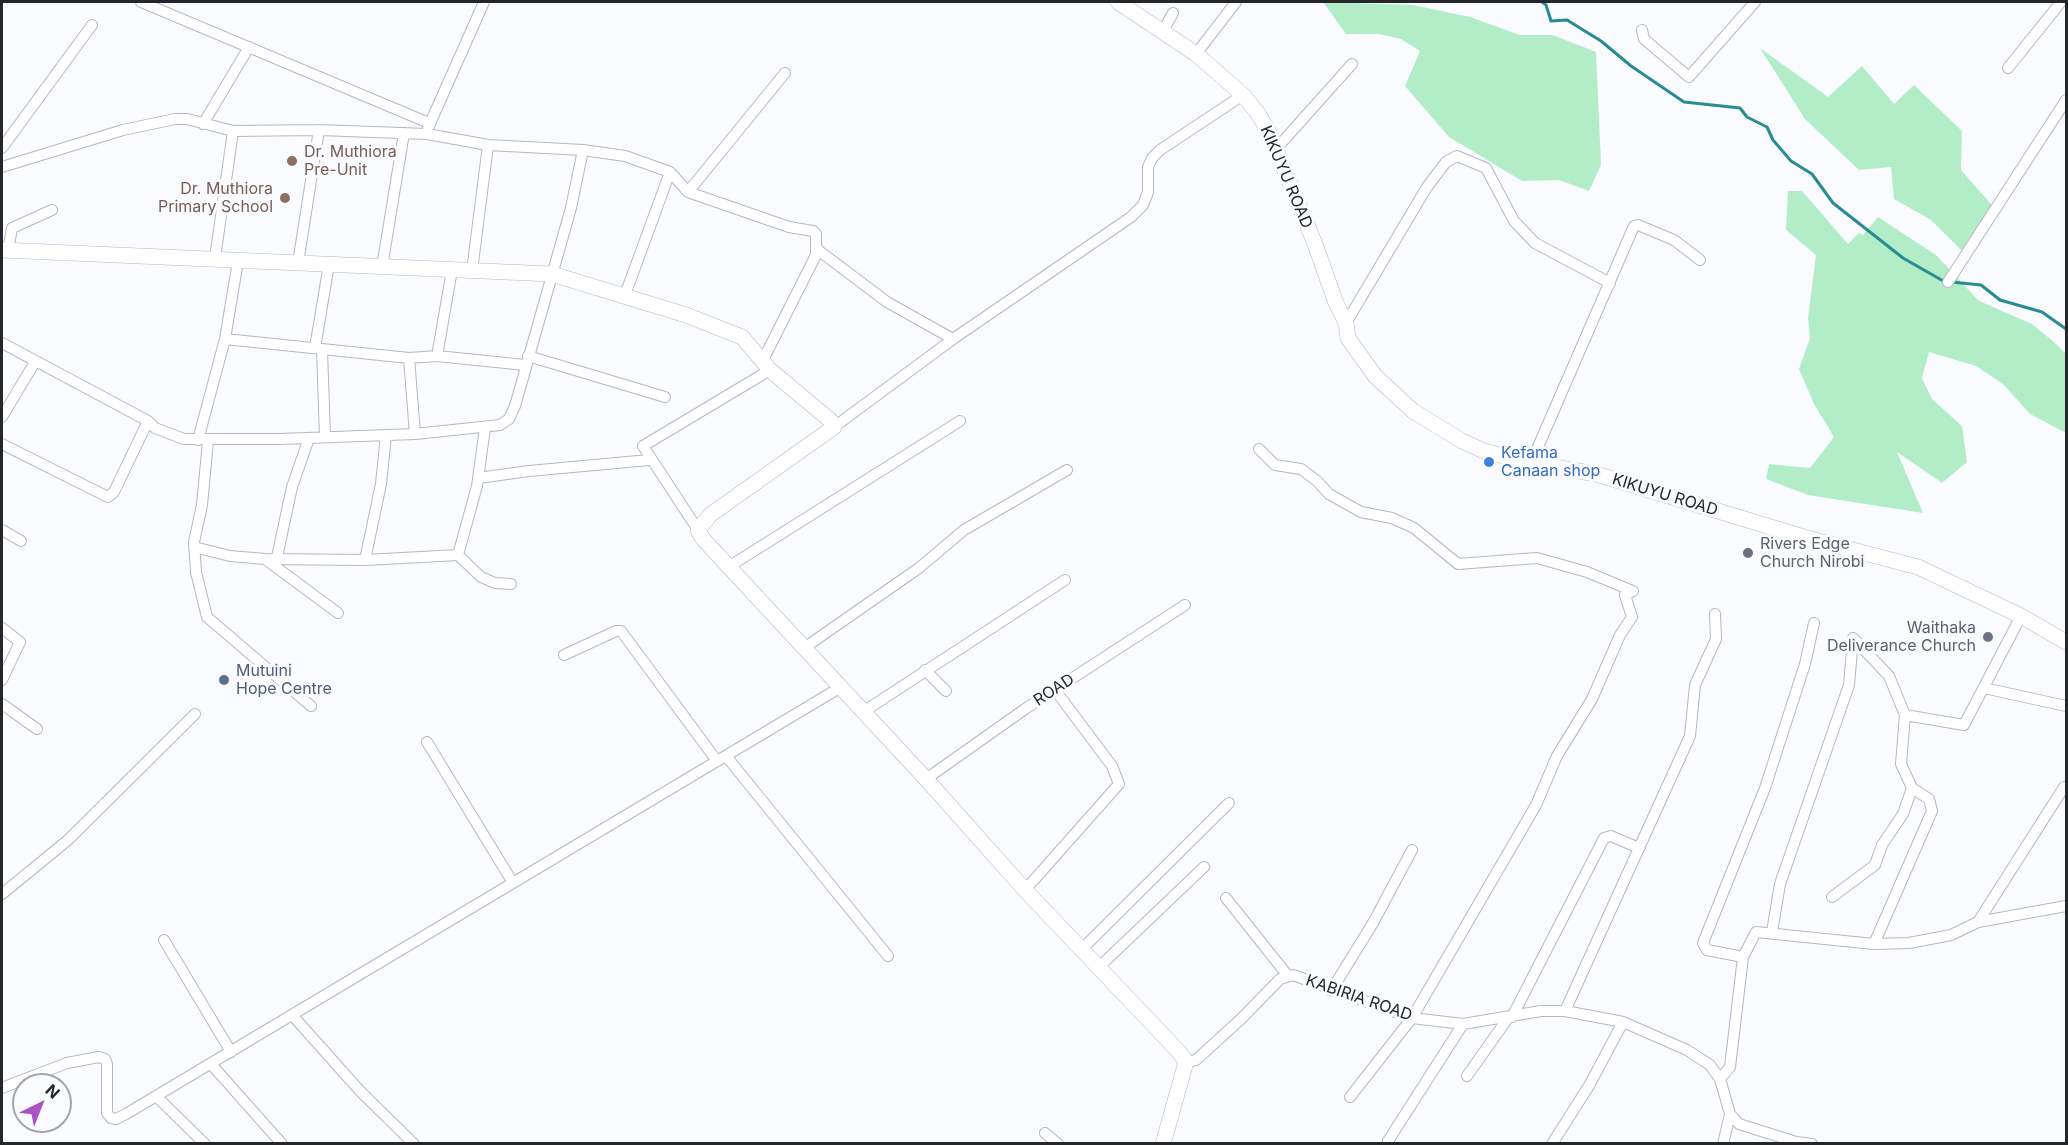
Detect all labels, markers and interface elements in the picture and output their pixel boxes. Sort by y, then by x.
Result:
street label: KIKUYU ROAD [1256,123,1316,231]
place label: Dr. Muthiora Pre-Unit [304,142,397,180]
marker: Dr. Muthiora Pre-Unit [285,154,299,168]
place label: Dr. Muthiora Primary School [158,179,273,217]
marker: Dr. Muthiora Primary School [278,191,292,205]
place label: Kefama Canaan shop [1501,443,1600,481]
marker: Kefama Canaan shop [1482,455,1496,469]
street label: KIKUYU ROAD [1610,470,1720,520]
place label: Rivers Edge Church Nirobi [1760,534,1864,572]
marker: Rivers Edge Church Nirobi [1741,546,1755,560]
place label: Waithaka Deliverance Church [1827,618,1976,656]
marker: Waithaka Deliverance Church [1981,630,1995,644]
place label: Mutuini Hope Centre [236,661,332,699]
street label: ROAD [1030,670,1078,710]
marker: Mutuini Hope Centre [217,673,231,687]
street label: KABIRIA ROAD [1303,971,1415,1025]
north arrow [12,1073,72,1133]
text: N [42,1080,64,1103]

